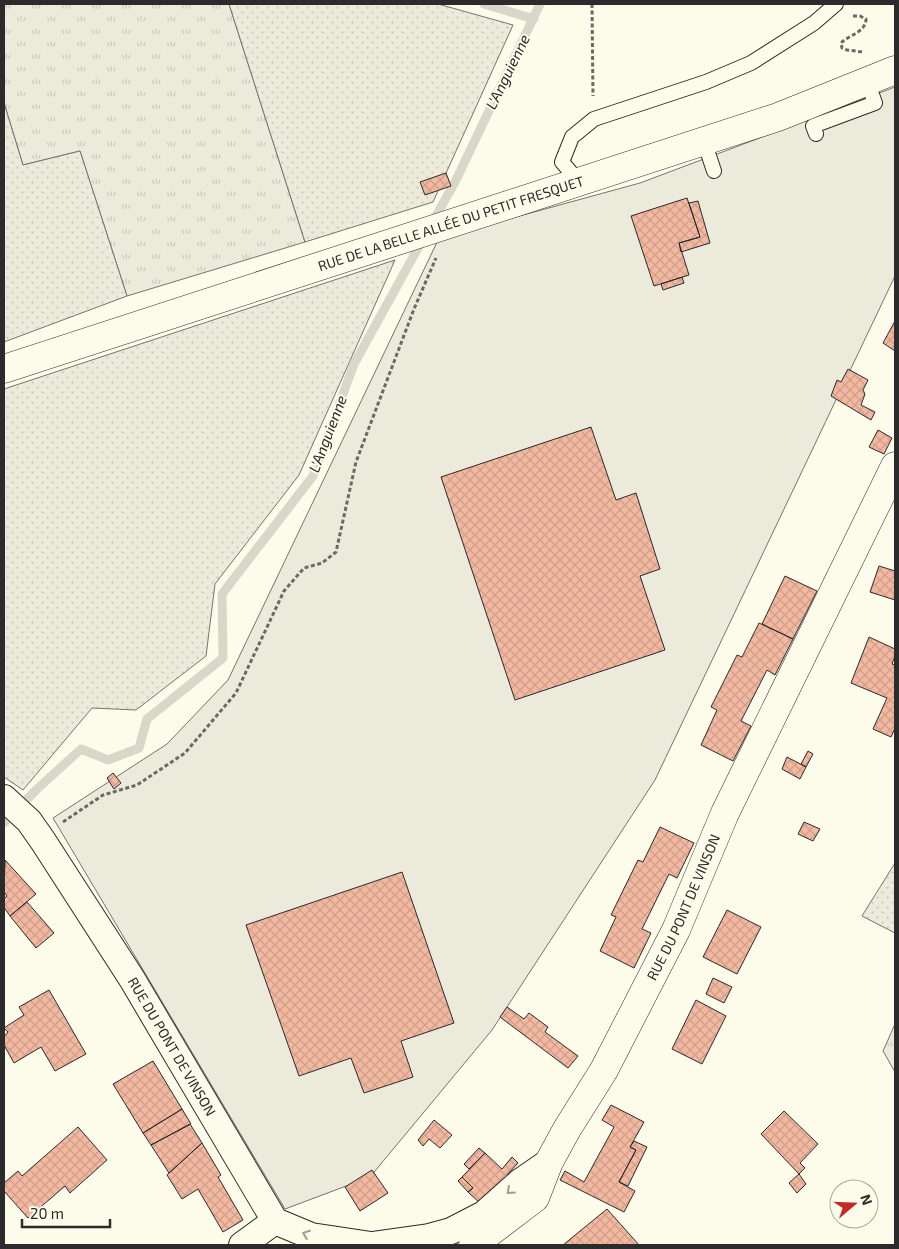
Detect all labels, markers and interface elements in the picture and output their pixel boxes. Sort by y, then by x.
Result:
water label: L'Anguienne [481,31,533,112]
street label: RUE DE LA BELLE ALLÉE DU PETIT FRESQUET [316,172,586,274]
water label: L'Anguienne [304,393,350,475]
street label: RUE DU PONT DE VINSON [643,831,723,983]
street label: RUE DU PONT DE VINSON [125,974,220,1119]
north arrow [829,1179,879,1229]
one-way arrow [506,1185,515,1194]
text: N [857,1192,876,1207]
scale bar [22,1196,110,1228]
text: 20 m [30,1204,64,1222]
one-way arrow [302,1230,310,1240]

